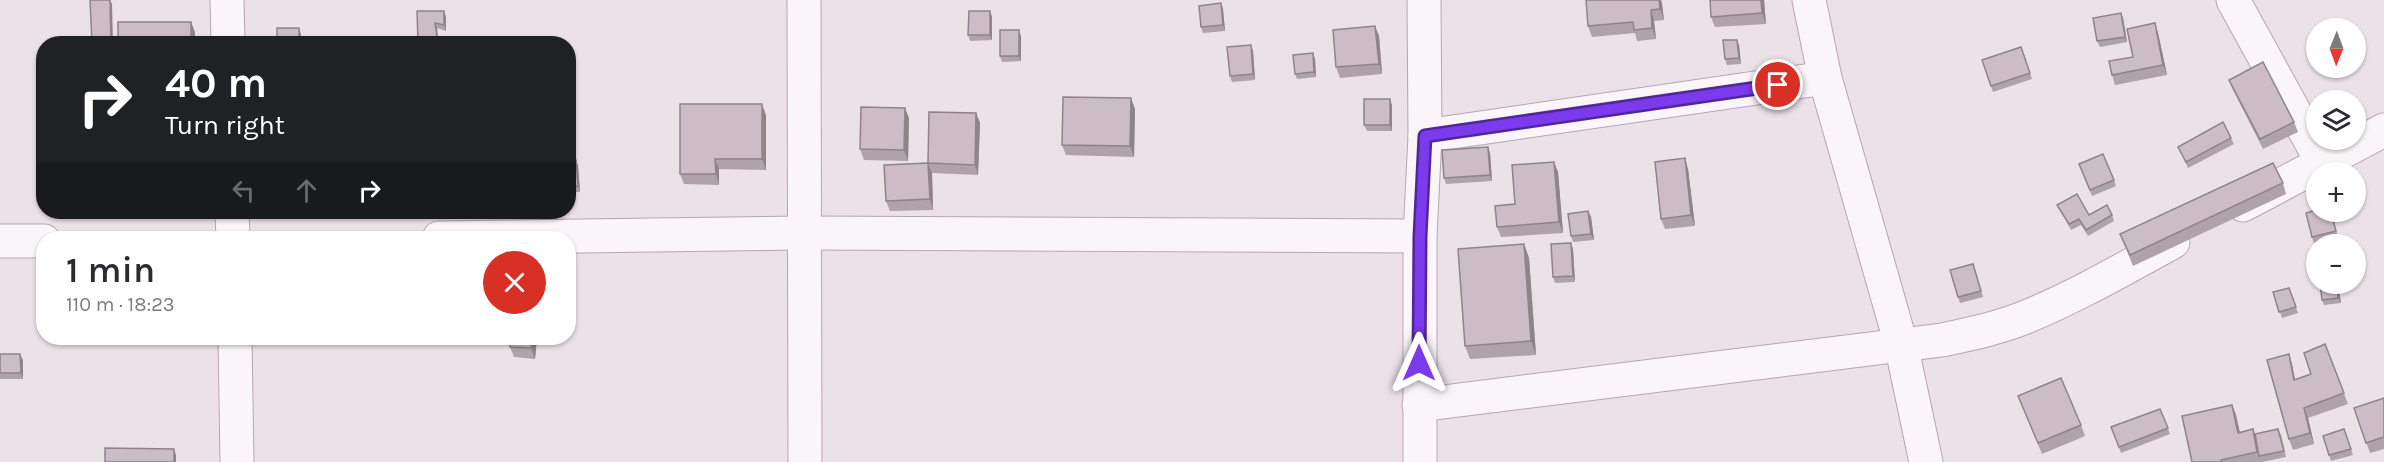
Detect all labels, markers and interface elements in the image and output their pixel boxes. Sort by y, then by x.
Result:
north arrow [2306,18,2366,78]
map controls [2306,18,2366,294]
text: 40 m [165,58,267,108]
pin [1752,59,1803,110]
icon: right [66,60,144,138]
icon: arrive [1761,68,1794,101]
button: layers [2306,90,2366,150]
text: Turn right [165,109,285,141]
button: + [2306,162,2366,222]
icon: left [227,174,260,207]
icon: ahead [290,174,323,207]
icon: right [353,174,386,207]
button: − [2306,234,2366,294]
text: 1 min [66,249,155,291]
button: close [483,251,546,314]
text: 110 m · 18:23 [66,293,175,316]
position arrow [1387,331,1451,395]

